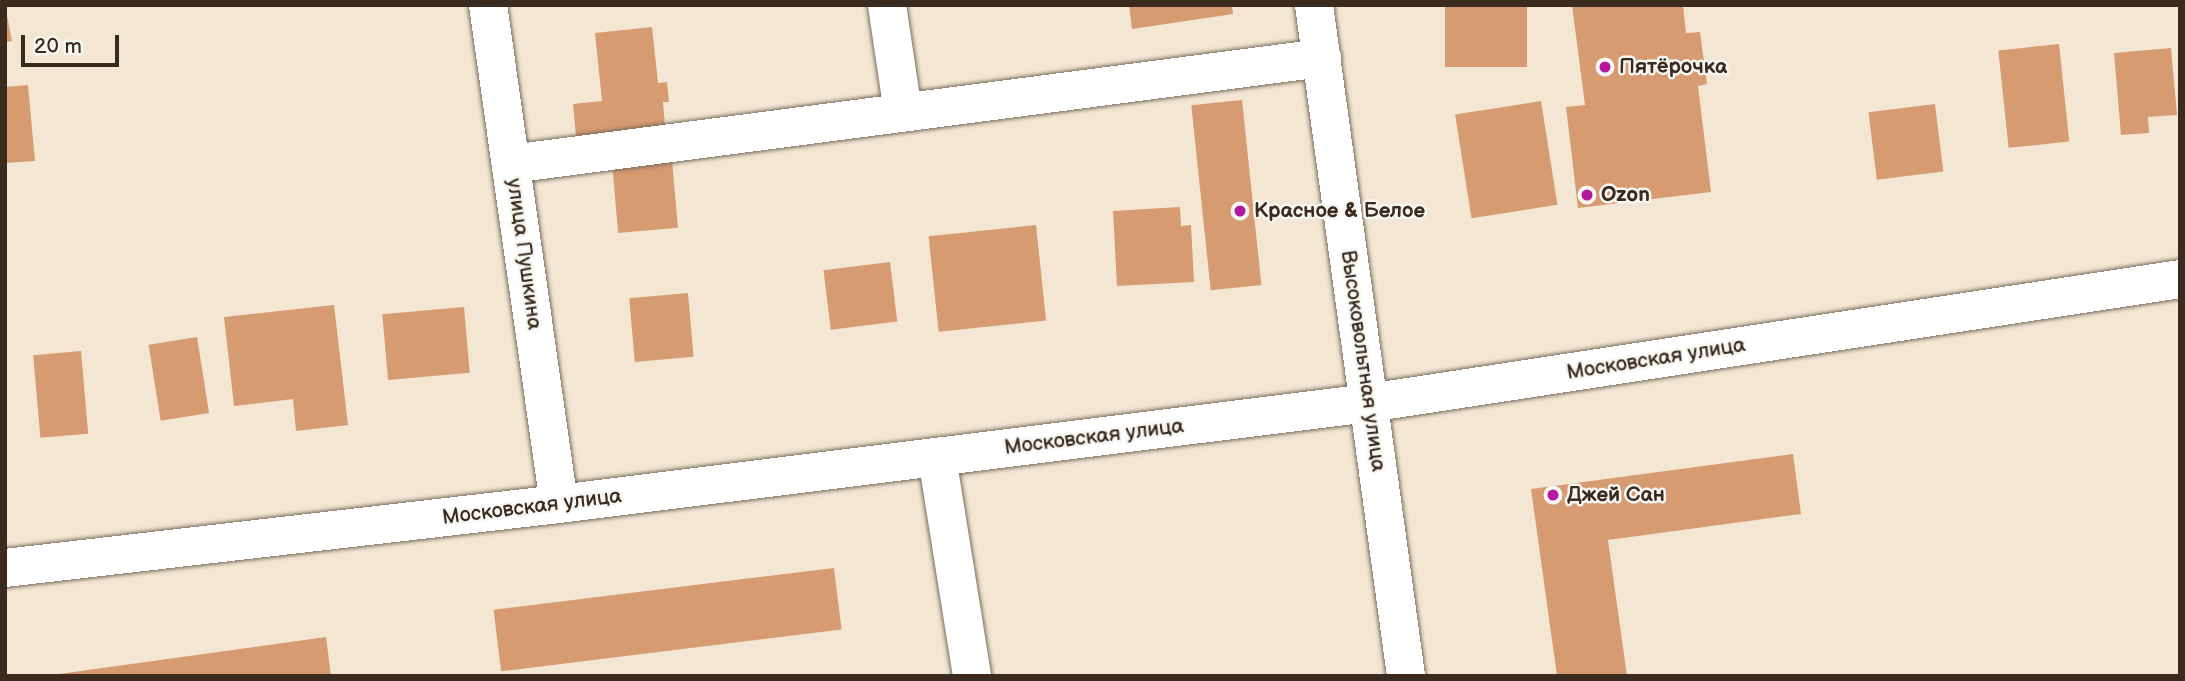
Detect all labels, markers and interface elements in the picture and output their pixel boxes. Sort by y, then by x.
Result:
scale bar [24,21,122,65]
text: 20 m [34,34,82,59]
place label: Пятёрочка [1619,54,1727,80]
marker: Пятёрочка [1597,59,1613,75]
street label: улица Пушкина [501,177,547,331]
place label: Ozon [1601,182,1650,208]
marker: Ozon [1579,187,1595,203]
place label: Красное & Белое [1254,198,1425,224]
marker: Красное & Белое [1232,203,1248,219]
street label: Высоковольтная улица [1335,249,1391,473]
street label: Московская улица [1565,332,1747,386]
street label: Московская улица [1003,413,1185,461]
place label: Джей Сан [1567,482,1665,508]
street label: Московская улица [441,483,623,531]
marker: Джей Сан [1545,487,1561,503]

